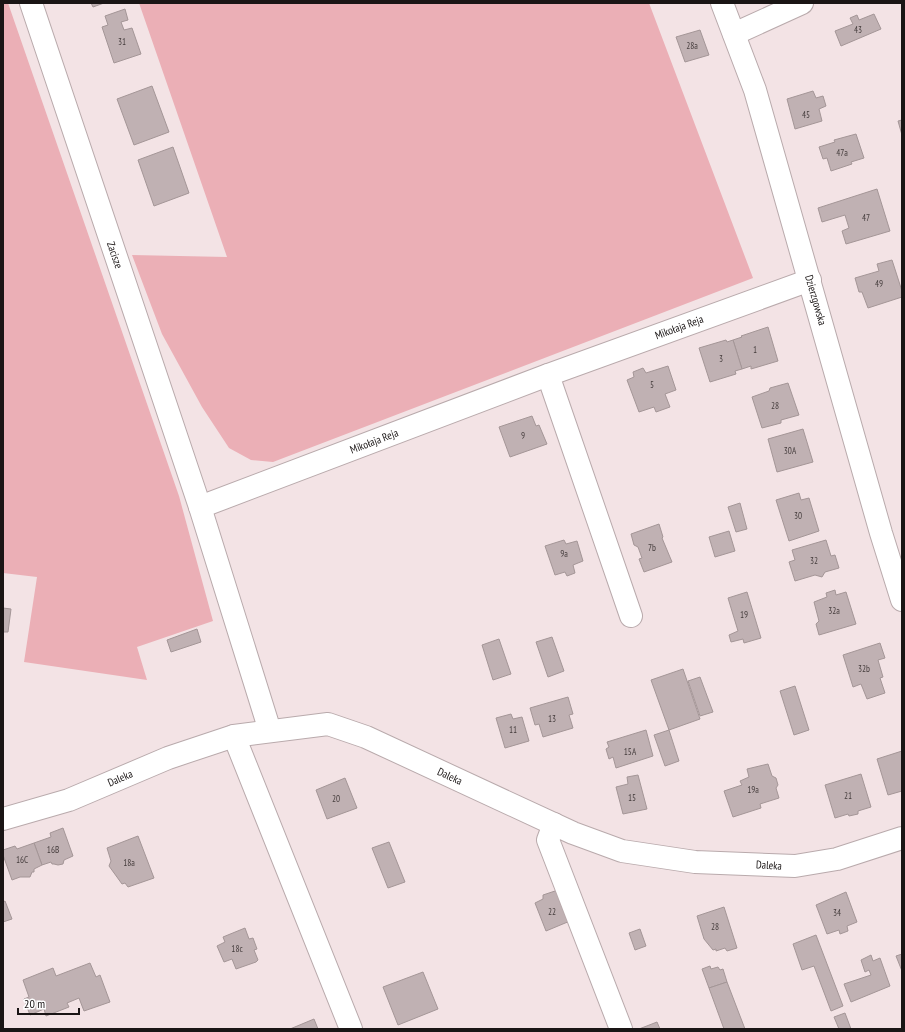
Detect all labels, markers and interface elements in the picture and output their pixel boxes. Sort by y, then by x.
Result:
house number: 43 [854,24,862,35]
house number: 31 [118,36,126,47]
house number: 28a [686,40,698,51]
house number: 45 [802,109,810,120]
house number: 47a [836,147,848,158]
house number: 47 [862,212,870,223]
street label: Zacisze [104,240,126,271]
street label: Dzierzgowska [802,273,830,327]
house number: 49 [875,278,883,289]
street label: Mikołaja Reja [653,312,705,342]
house number: 1 [753,344,757,355]
house number: 3 [719,353,723,364]
house number: 5 [650,379,654,390]
house number: 28 [771,400,779,411]
street label: Mikołaja Reja [348,425,400,457]
house number: 9 [521,430,525,441]
house number: 30A [784,445,797,456]
house number: 30 [794,510,802,521]
house number: 7b [648,542,656,553]
house number: 9a [560,548,568,559]
house number: 32 [810,555,818,566]
house number: 32a [828,605,840,616]
house number: 19 [740,609,748,620]
house number: 32b [858,663,870,674]
house number: 13 [548,713,556,724]
house number: 11 [509,724,517,735]
house number: 15A [624,746,637,757]
street label: Daleka [435,764,465,788]
street label: Daleka [105,766,135,790]
house number: 19a [747,784,759,795]
house number: 21 [844,790,852,801]
house number: 15 [628,792,636,803]
house number: 20 [332,793,340,804]
house number: 16B [47,844,59,855]
house number: 16C [16,854,28,865]
house number: 18a [123,857,135,868]
street label: Daleka [756,857,782,873]
house number: 22 [548,906,556,917]
house number: 34 [833,907,841,918]
house number: 28 [711,921,719,932]
house number: 18c [231,943,243,954]
scale bar [18,990,79,1016]
text: 20 m [24,996,45,1011]

